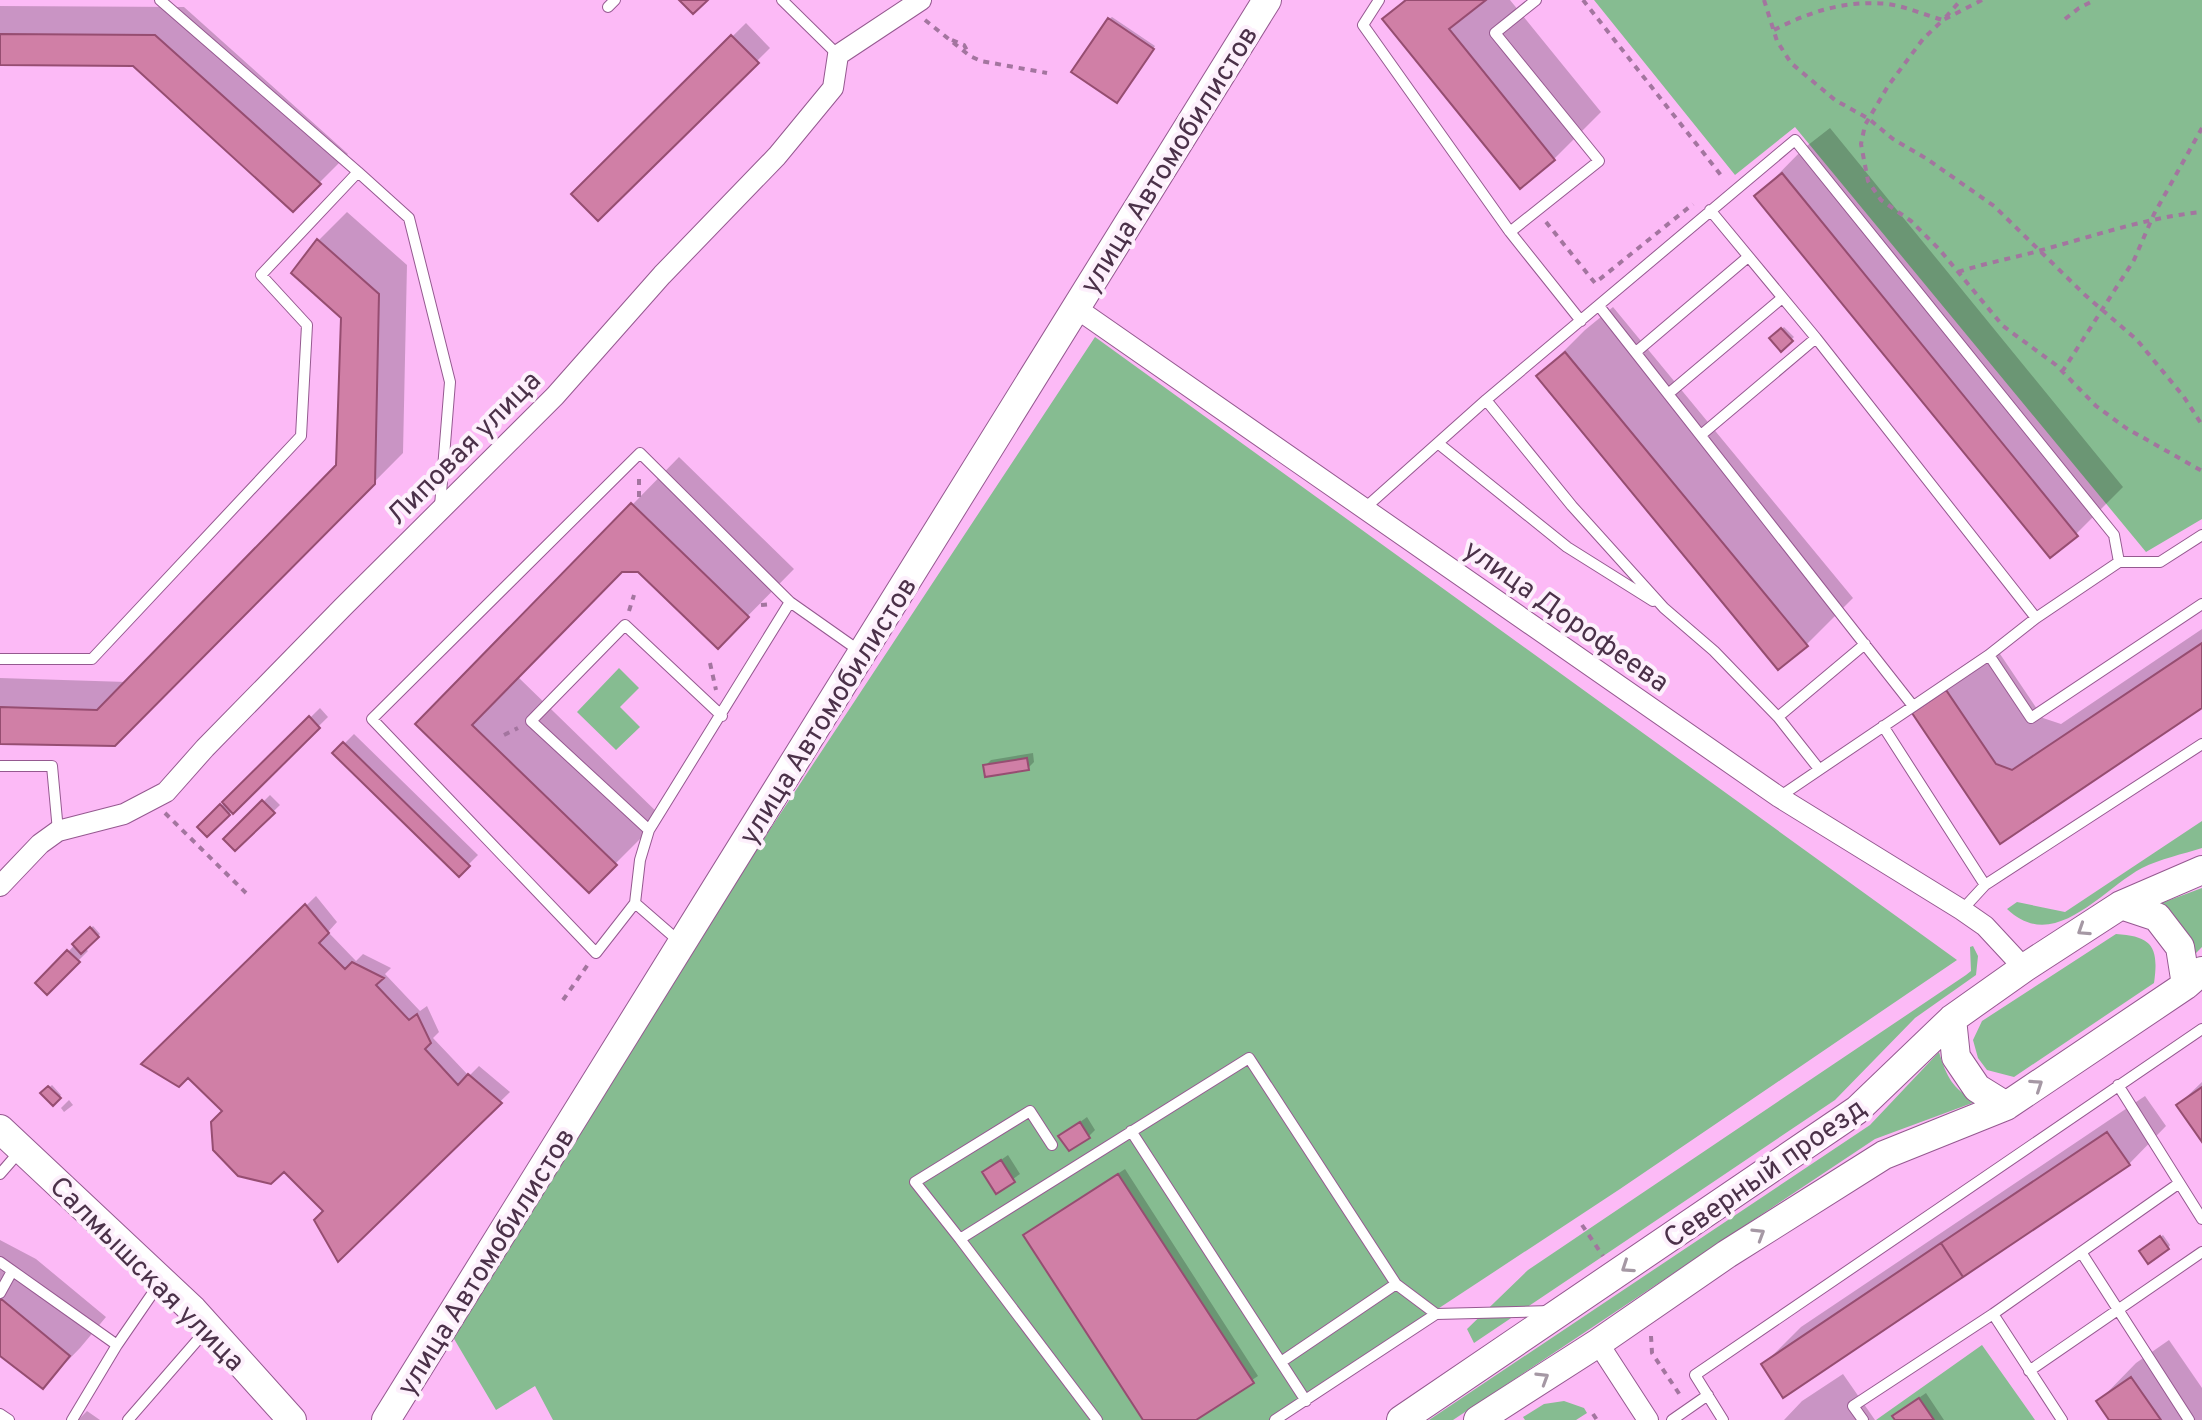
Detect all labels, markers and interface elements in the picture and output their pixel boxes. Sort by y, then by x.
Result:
street label: улица Автомобилистов [1073,20,1268,301]
street label: Липовая улица [380,364,550,534]
street label: улица Дорофеева [1455,533,1675,702]
street label: улица Автомобилистов [732,571,927,852]
one-way arrow [2077,921,2091,936]
one-way arrow [2028,1080,2043,1095]
street label: Северный проезд [1657,1091,1874,1258]
street label: улица Автомобилистов [390,1122,585,1403]
street label: Салмышская улица [41,1170,251,1380]
one-way arrow [1751,1228,1765,1243]
one-way arrow [1622,1257,1636,1272]
one-way arrow [1534,1372,1549,1387]

